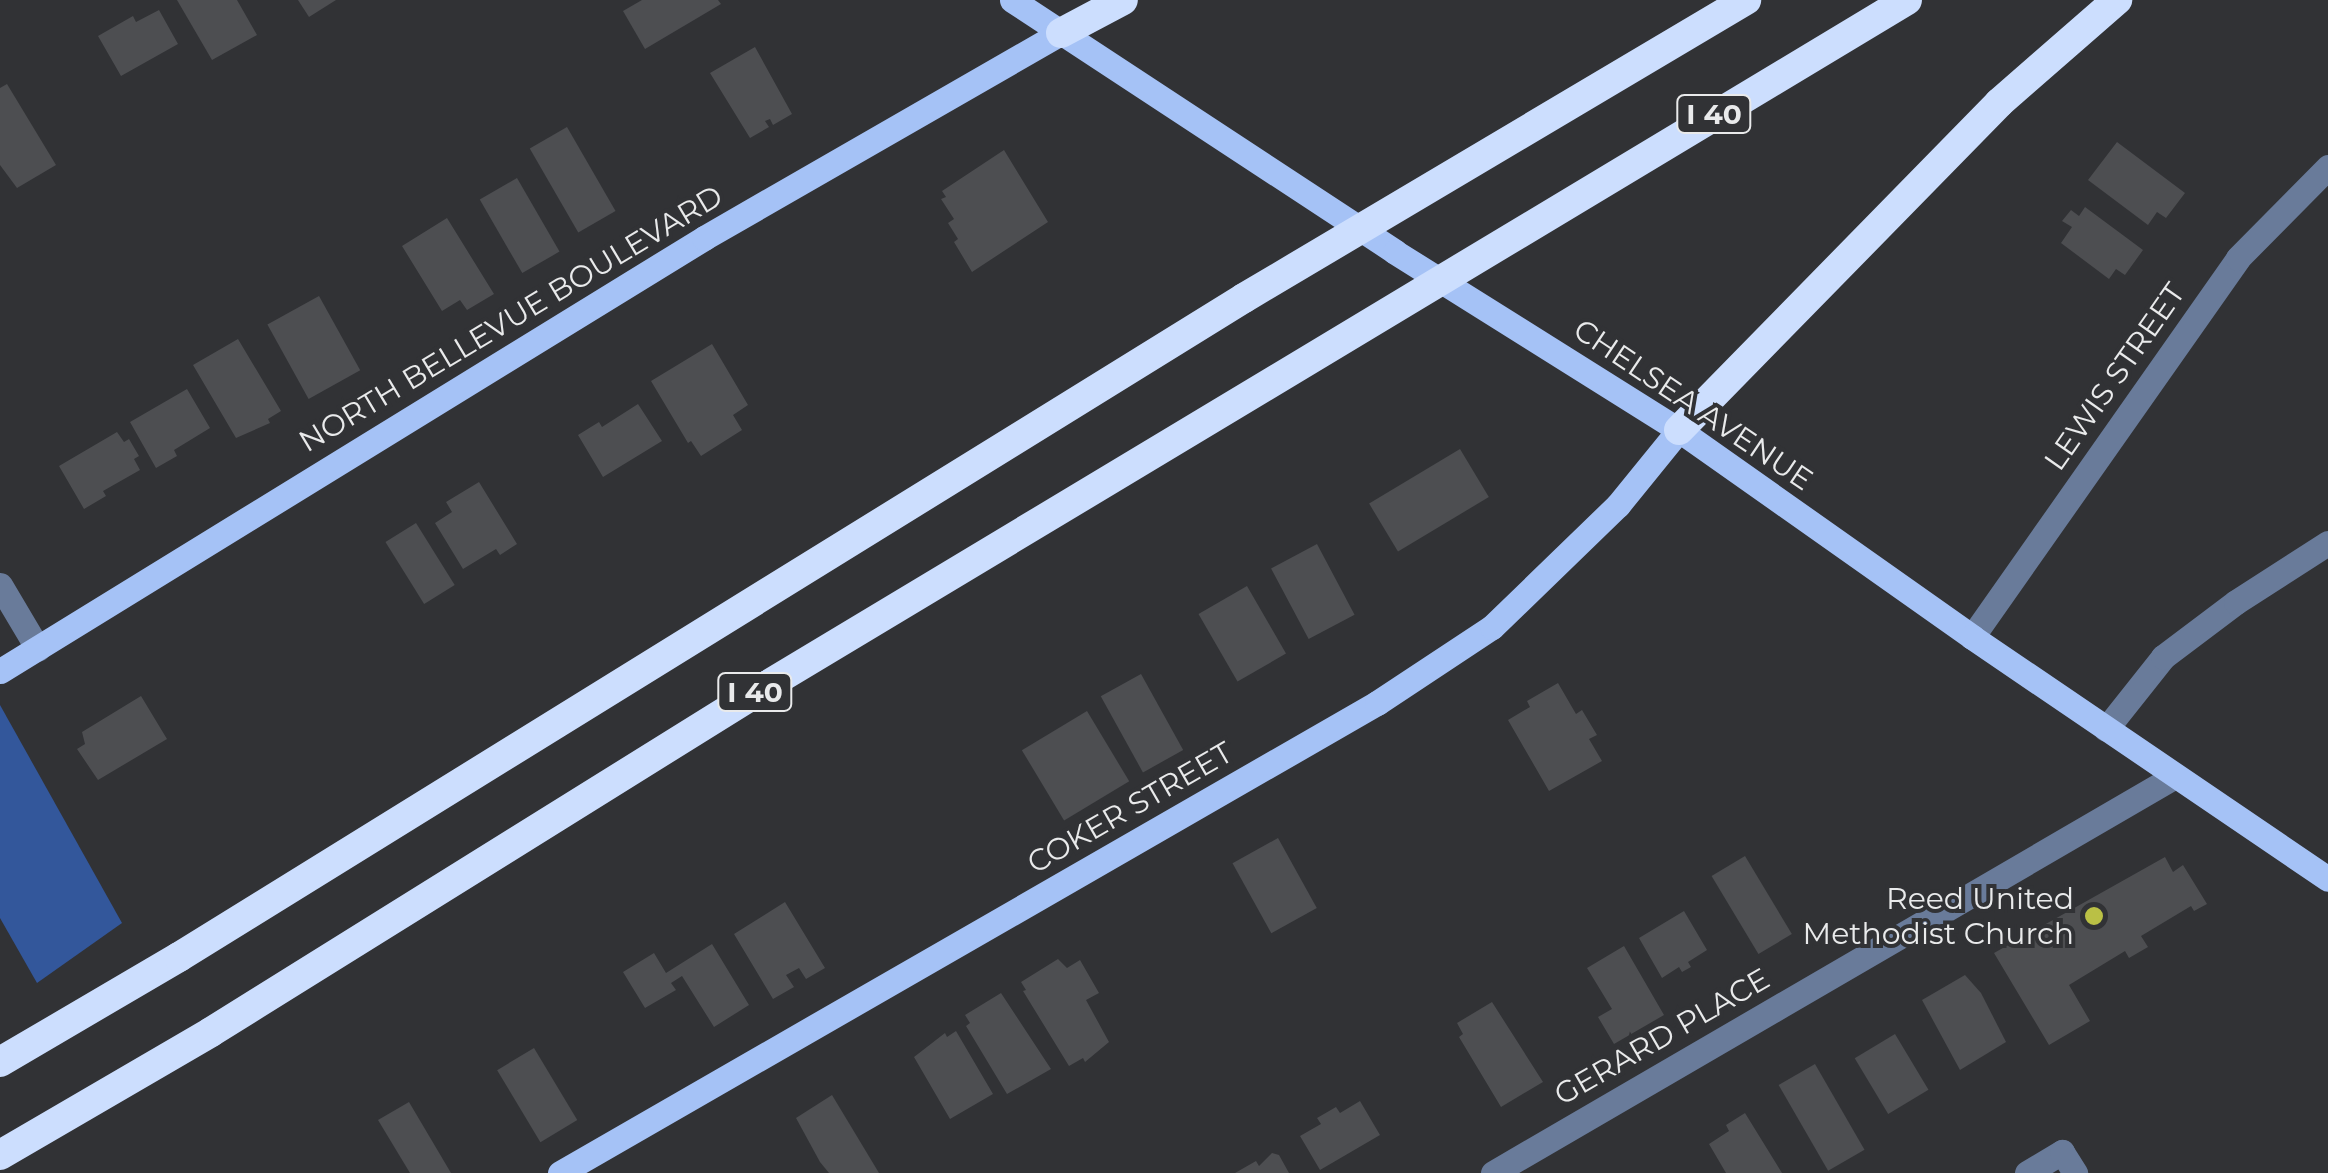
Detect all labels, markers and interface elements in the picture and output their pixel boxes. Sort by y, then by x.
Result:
road number: I 40 [1674,91,1754,137]
street label: NORTH BELLEVUE BOULEVARD [293,178,729,460]
street label: LEWIS STREET [2037,277,2193,477]
street label: CHELSEA AVENUE [1567,312,1819,498]
road number: I 40 [715,669,795,715]
street label: COKER STREET [1021,735,1239,881]
place label: Reed United Methodist Church [1803,881,2074,952]
marker: Reed United Methodist Church [2083,905,2105,927]
street label: GERARD PLACE [1548,961,1776,1113]

